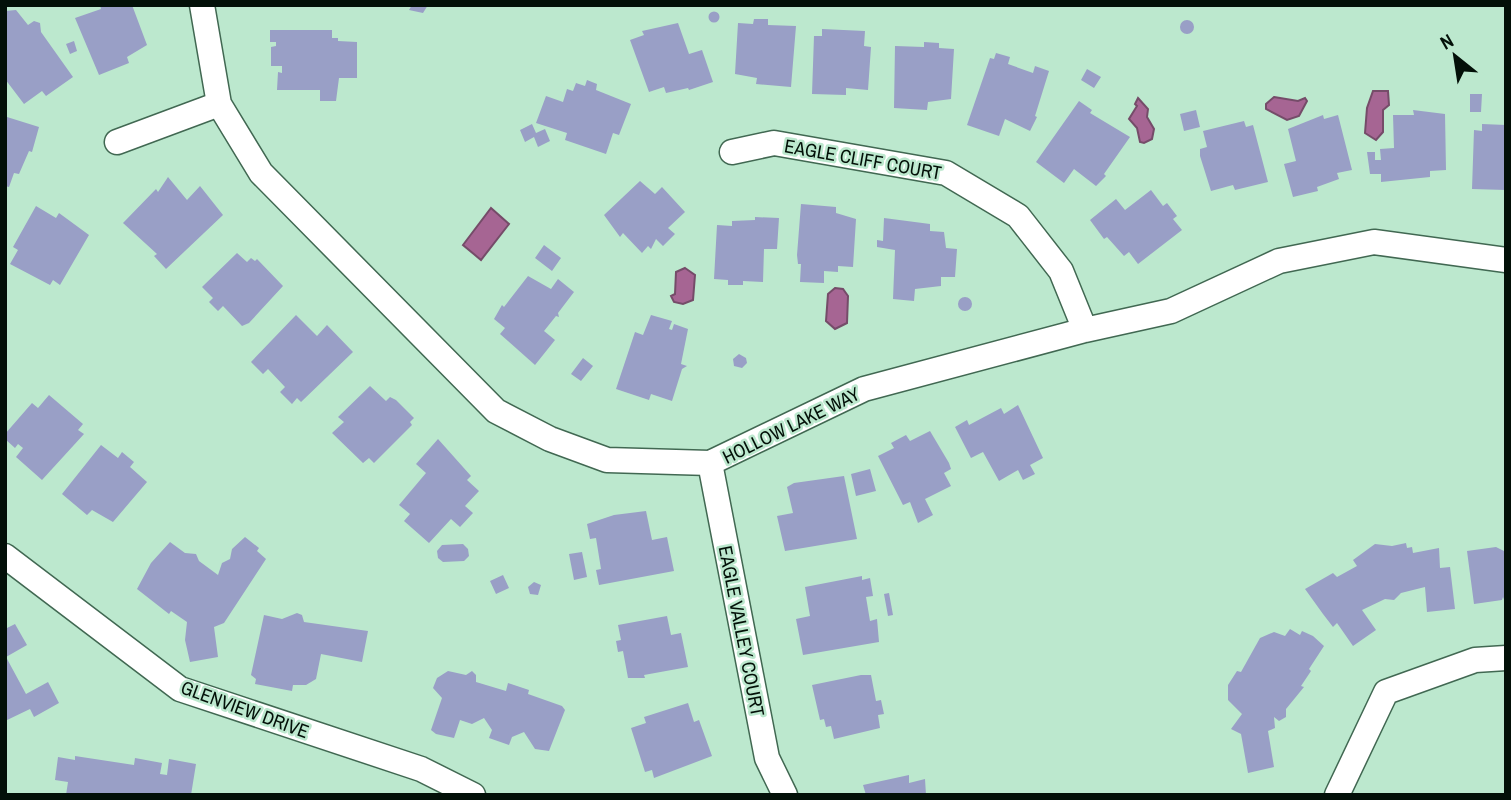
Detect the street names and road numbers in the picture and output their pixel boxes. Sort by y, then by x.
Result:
street label: EAGLE CLIFF COURT [782,132,944,186]
street label: HOLLOW LAKE WAY [718,380,865,470]
street label: EAGLE VALLEY COURT [713,543,771,719]
street label: GLENVIEW DRIVE [177,674,313,744]

